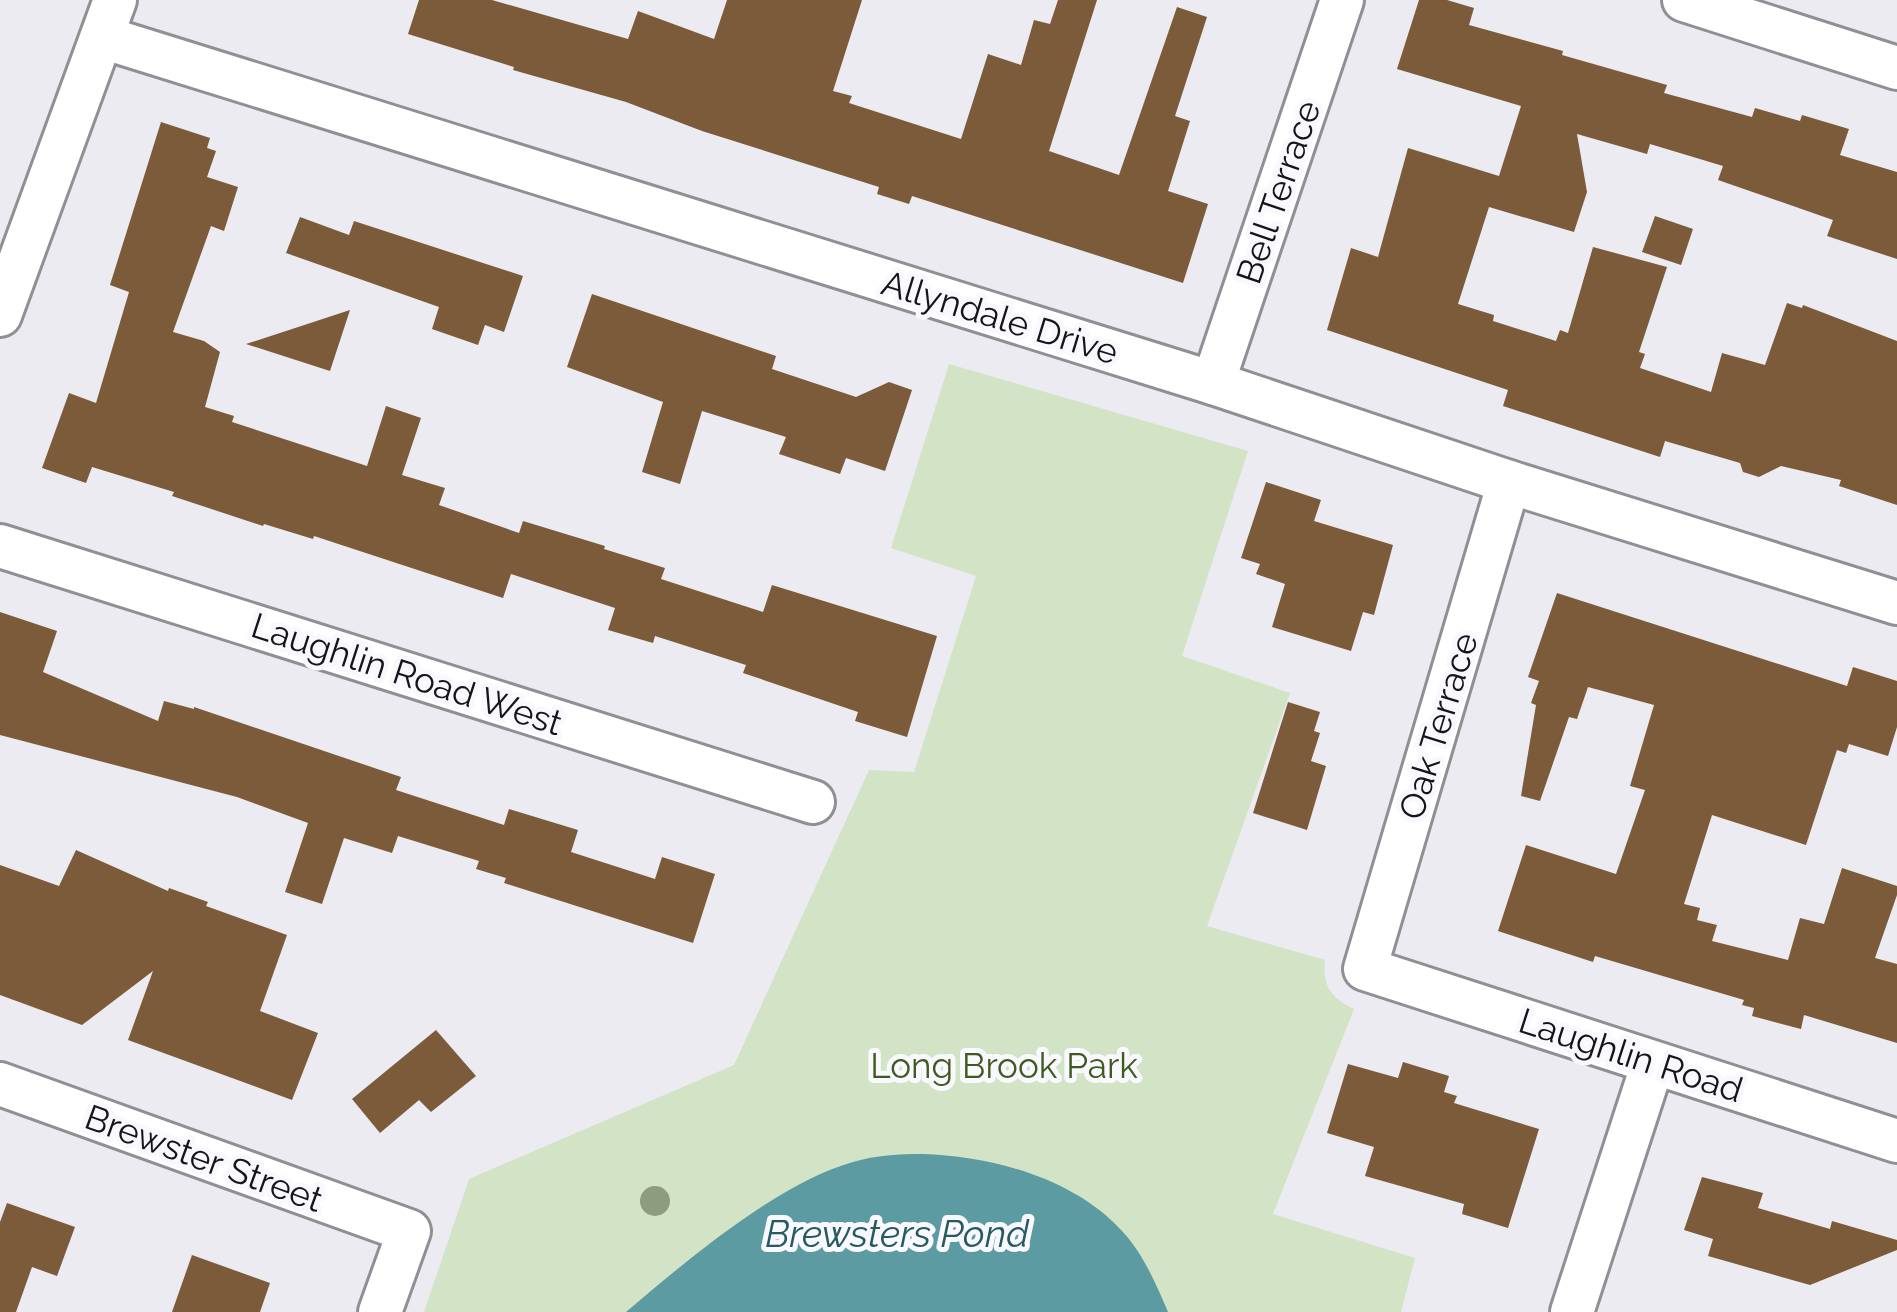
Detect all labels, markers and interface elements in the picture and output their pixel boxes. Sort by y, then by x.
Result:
street label: Bell Terrace [1228,95,1328,289]
street label: Allyndale Drive [877,262,1123,372]
street label: Laughlin Road West [247,604,568,744]
street label: Oak Terrace [1390,628,1486,824]
street label: Laughlin Road [1514,1000,1748,1110]
park label: Long Brook Park [870,1045,1138,1086]
street label: Brewster Street [80,1096,328,1220]
water label: Brewsters Pond [765,1211,1030,1256]

